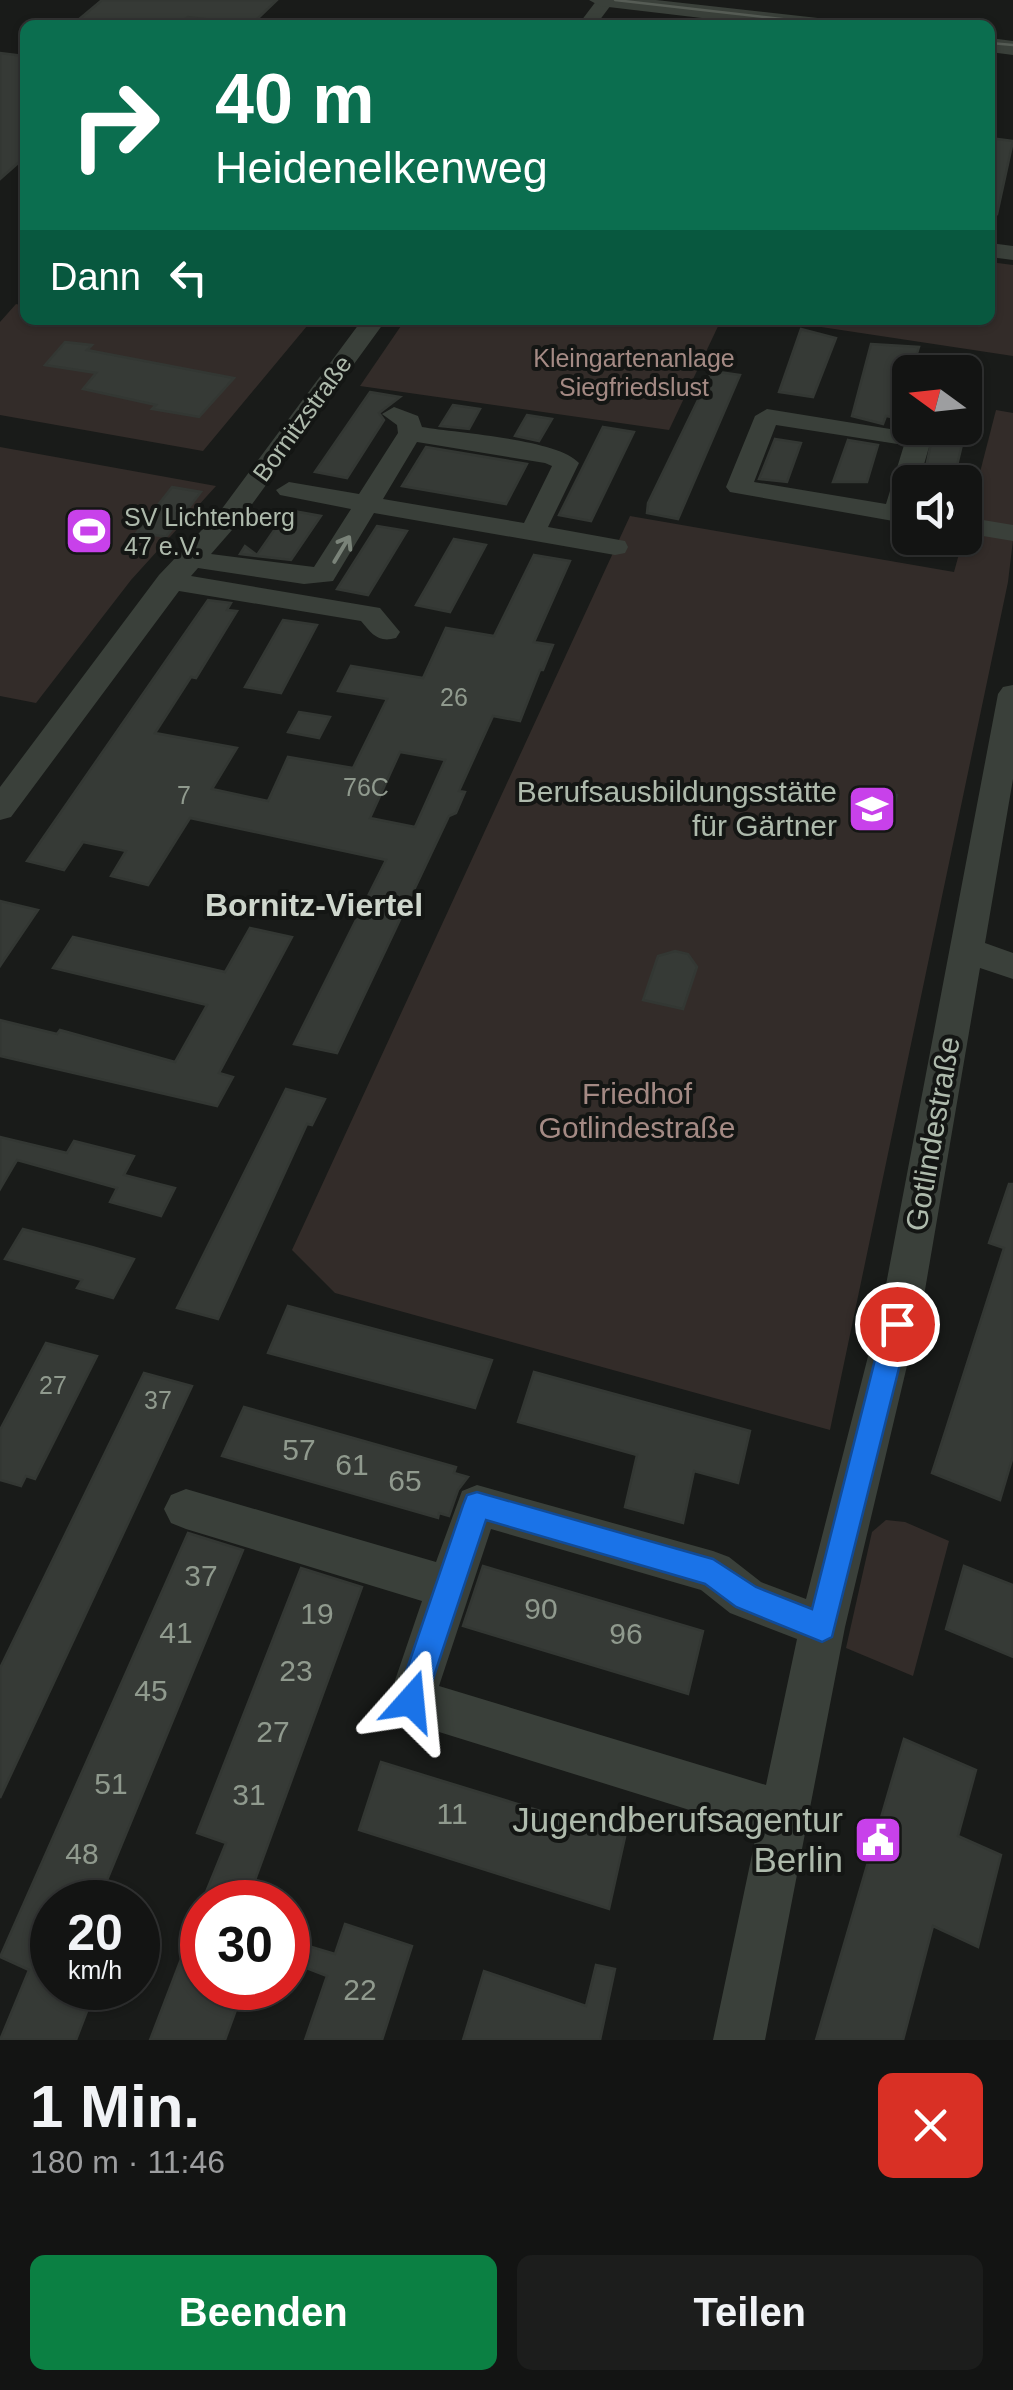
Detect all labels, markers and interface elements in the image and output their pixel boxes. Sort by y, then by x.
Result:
icon: right [50,60,180,190]
text: 40 m [215,60,375,138]
text: Heidenelkenweg [215,142,548,193]
icon: left [161,250,216,305]
text: Dann [50,256,141,298]
park label: Kleingartenanlage Siegfriedslust [533,344,735,401]
street label: Bornitzstraße [247,350,357,486]
north arrow [892,355,982,445]
map controls [892,355,982,555]
button: sound [892,465,982,555]
place label: SV Lichtenberg 47 e.V. [124,503,295,560]
sports icon: SV Lichtenberg 47 e.V. [63,505,115,557]
one-way arrow [332,535,352,564]
house number: 26 [440,683,468,711]
house number: 76C [343,773,389,801]
place label: Berufsausbildungsstätte für Gärtner [517,775,837,842]
house number: 7 [177,781,191,809]
school or university icon: Berufsausbildungsstätte für Gärtner [846,783,898,835]
district label: Bornitz-Viertel [205,887,423,923]
street label: Gotlindestraße [899,1034,966,1234]
park label: Friedhof Gotlindestraße [539,1077,735,1144]
pin [855,1282,940,1367]
icon: arrive [870,1297,925,1352]
house number: 27 [39,1371,67,1399]
house number: 37 [144,1386,172,1414]
house number: 57 [282,1433,316,1466]
house number: 61 [335,1448,369,1481]
house number: 65 [388,1464,422,1497]
house number: 37 [184,1559,218,1592]
house number: 90 [524,1592,558,1625]
house number: 19 [300,1597,334,1630]
house number: 41 [159,1616,193,1649]
house number: 96 [609,1617,643,1650]
position arrow [359,1649,463,1753]
house number: 23 [279,1654,313,1687]
house number: 45 [134,1674,168,1707]
house number: 27 [256,1715,290,1748]
house number: 51 [94,1767,128,1800]
house number: 31 [232,1778,266,1811]
house number: 11 [436,1797,468,1830]
place label: Jugendberufsagentur Berlin [512,1800,843,1879]
public building icon: Jugendberufsagentur Berlin [852,1814,904,1866]
house number: 48 [65,1837,99,1870]
speed limit sign: 30 [180,1880,310,2010]
text: 20 [67,1905,123,1961]
text: km/h [68,1956,122,1984]
house number: 22 [343,1973,377,2006]
text: 1 Min. [30,2073,200,2140]
button: close [878,2073,983,2178]
text: 180 m · 11:46 [30,2144,225,2180]
button: Beenden [30,2255,497,2370]
button: Teilen [517,2255,983,2370]

